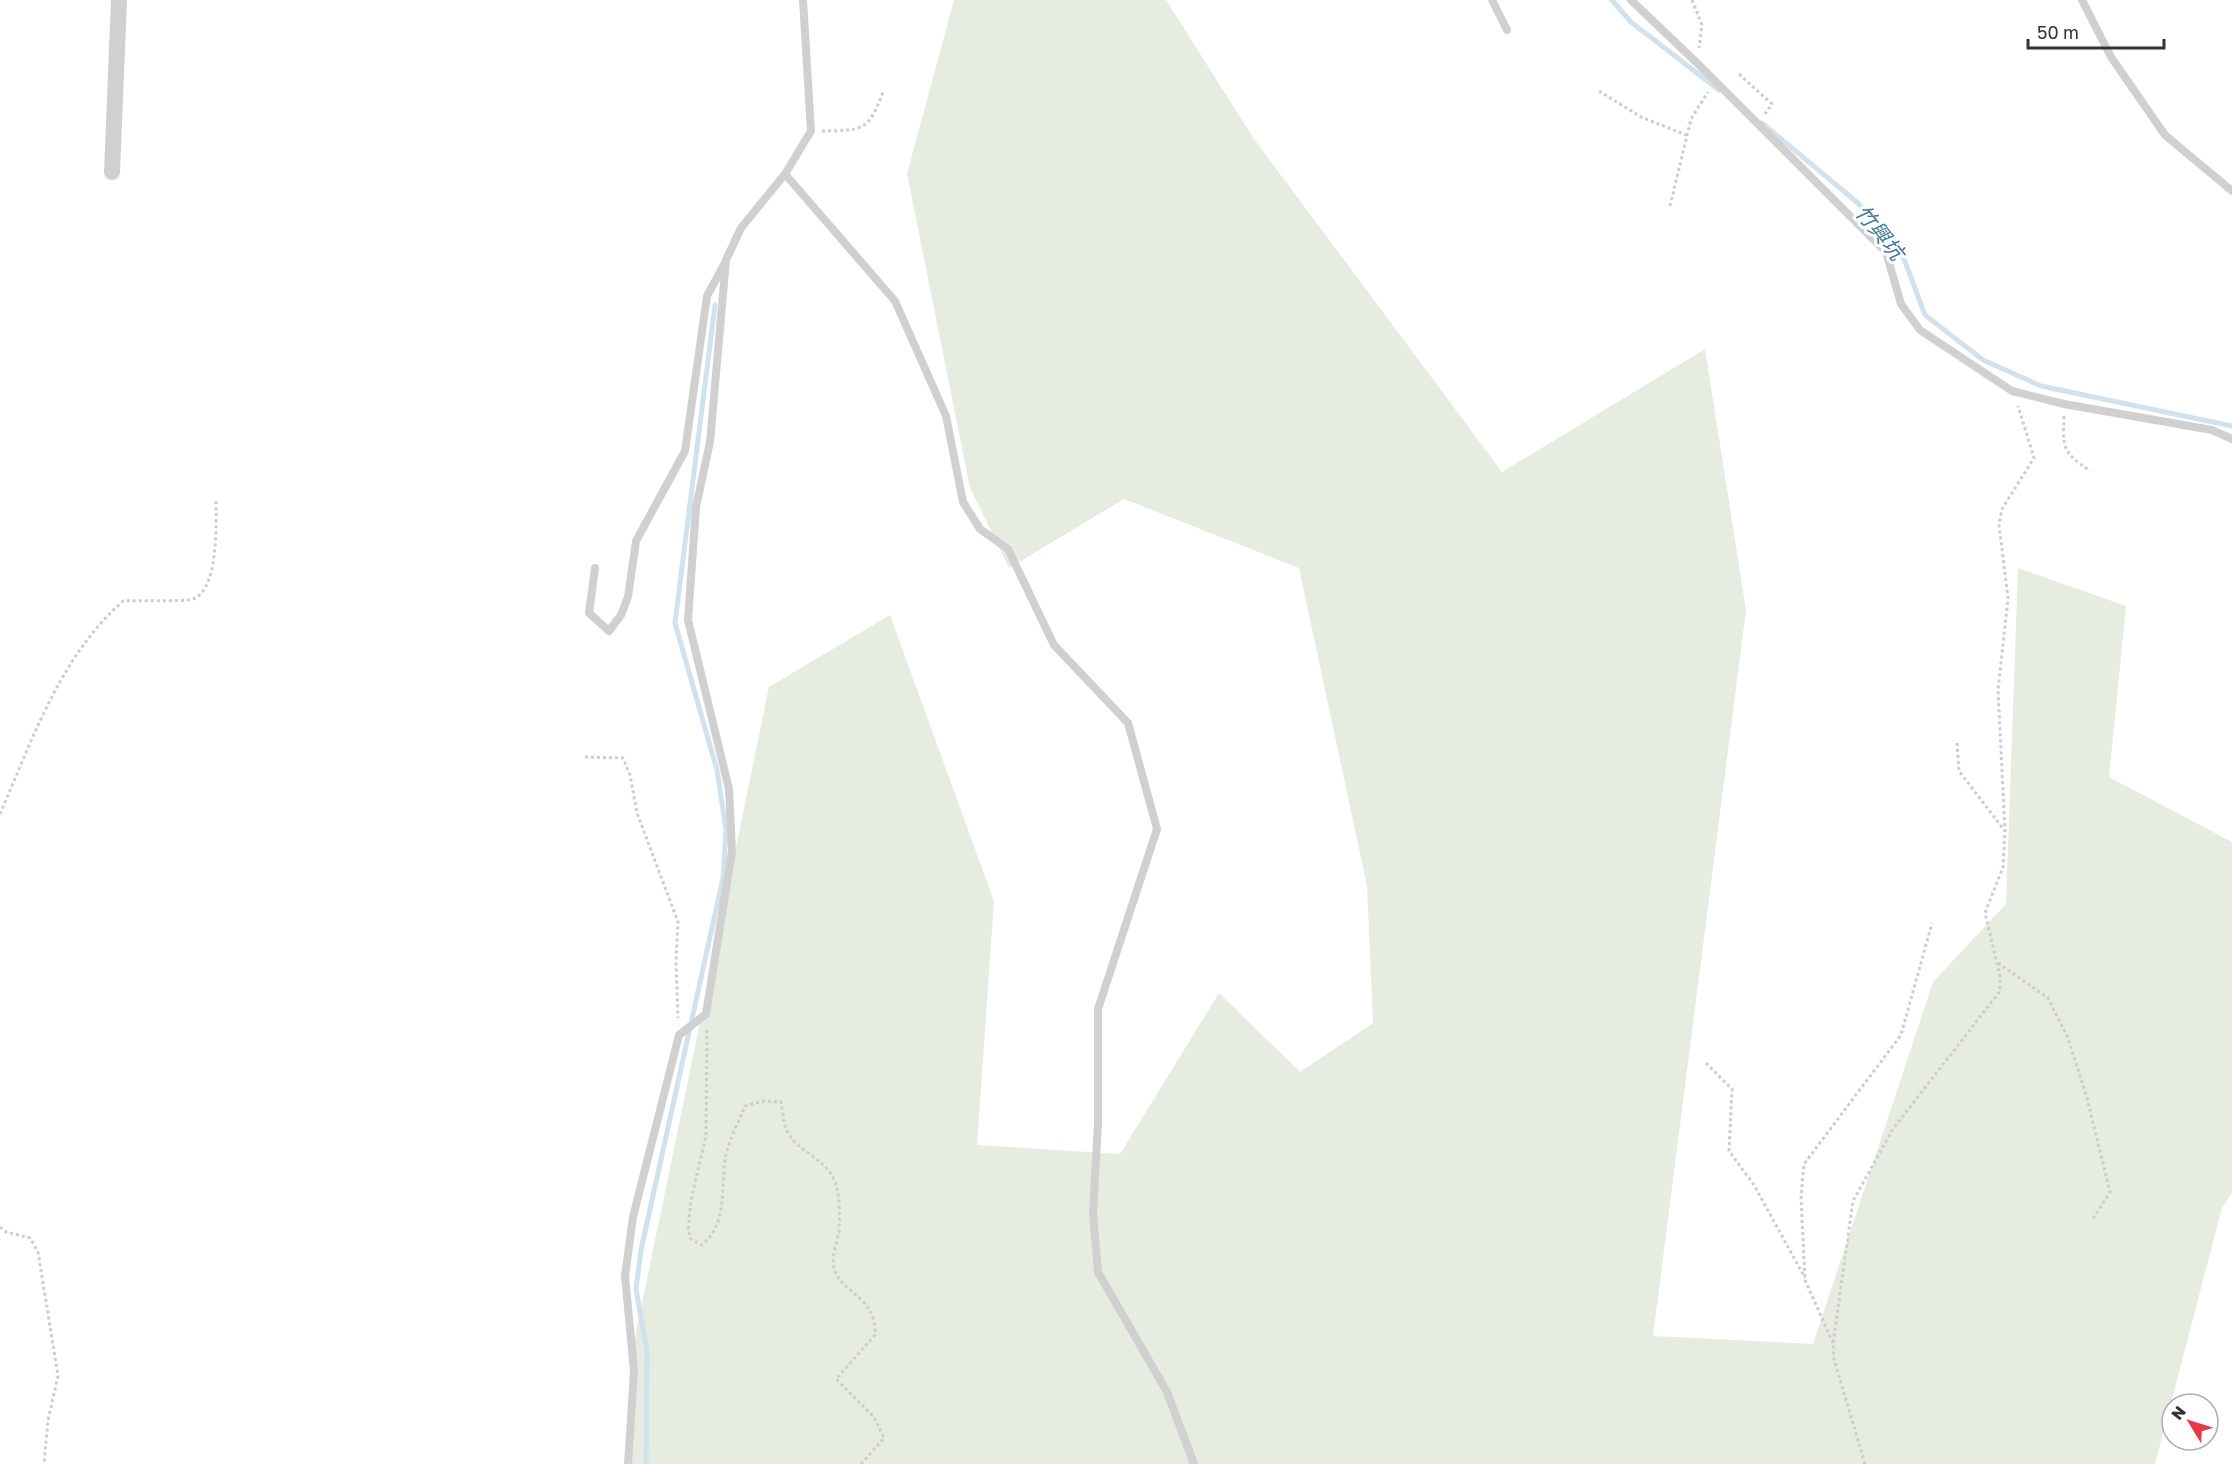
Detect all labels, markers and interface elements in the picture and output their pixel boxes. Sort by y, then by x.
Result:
scale bar [2028,12,2164,50]
text: 50 m [2037,21,2079,43]
water label: 竹興坑 [1850,199,1912,267]
north arrow [2160,1392,2220,1452]
text: N [2167,1402,2190,1424]

